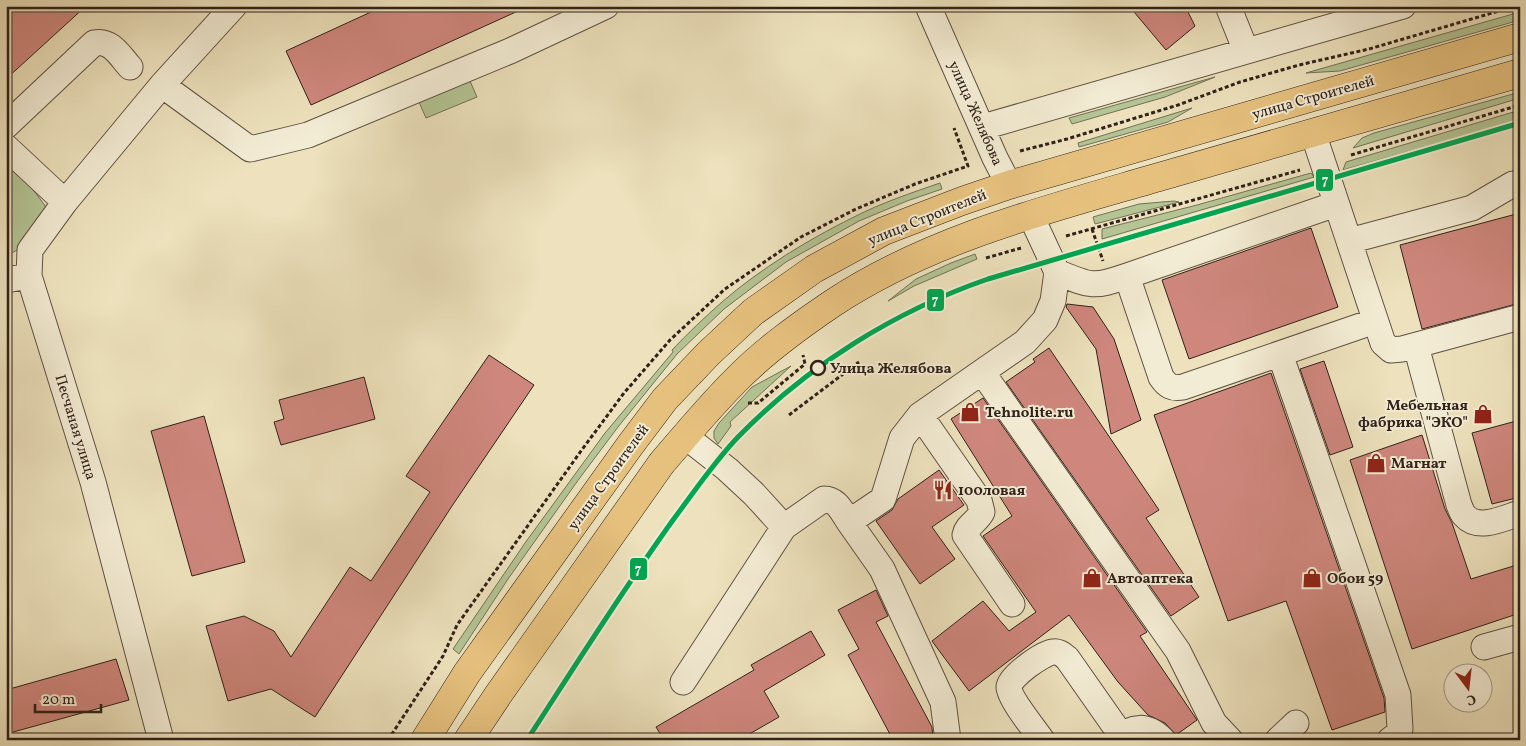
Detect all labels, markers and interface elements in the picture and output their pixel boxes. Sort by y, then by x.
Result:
street label: улица Желябова [942,58,1007,169]
street label: улица Строителей [1250,71,1377,126]
line badge: 7 [1315,168,1334,192]
text: 7 [1322,172,1329,191]
street label: улица Строителей [865,185,990,252]
line badge: 7 [926,288,945,312]
text: 7 [932,292,939,311]
place label: Улица Желябова [830,359,952,380]
marker: Улица Желябова [810,360,826,376]
street label: Песчаная улица [49,372,101,483]
place label: Мебельная фабрика "ЭКО" [1358,396,1468,434]
shop icon: Tehnolite.ru [959,401,981,423]
place label: Tehnolite.ru [985,403,1073,424]
shop icon: Мебельная фабрика "ЭКО" [1472,403,1494,425]
street label: улица Строителей [564,421,655,535]
shop icon: Магнат [1365,452,1387,474]
place label: Магнат [1391,454,1447,475]
restaurant icon: 100ловая [932,479,954,501]
place label: 100ловая [958,481,1026,502]
line badge: 7 [629,557,648,581]
text: 7 [635,561,642,580]
shop icon: Автоаптека [1081,567,1103,589]
shop icon: Обои 59 [1301,567,1323,589]
place label: Автоаптека [1107,569,1193,590]
place label: Обои 59 [1327,569,1383,590]
north arrow [1444,664,1494,714]
scale bar [35,681,101,713]
text: С [1464,689,1478,709]
text: 20 m [42,690,75,711]

